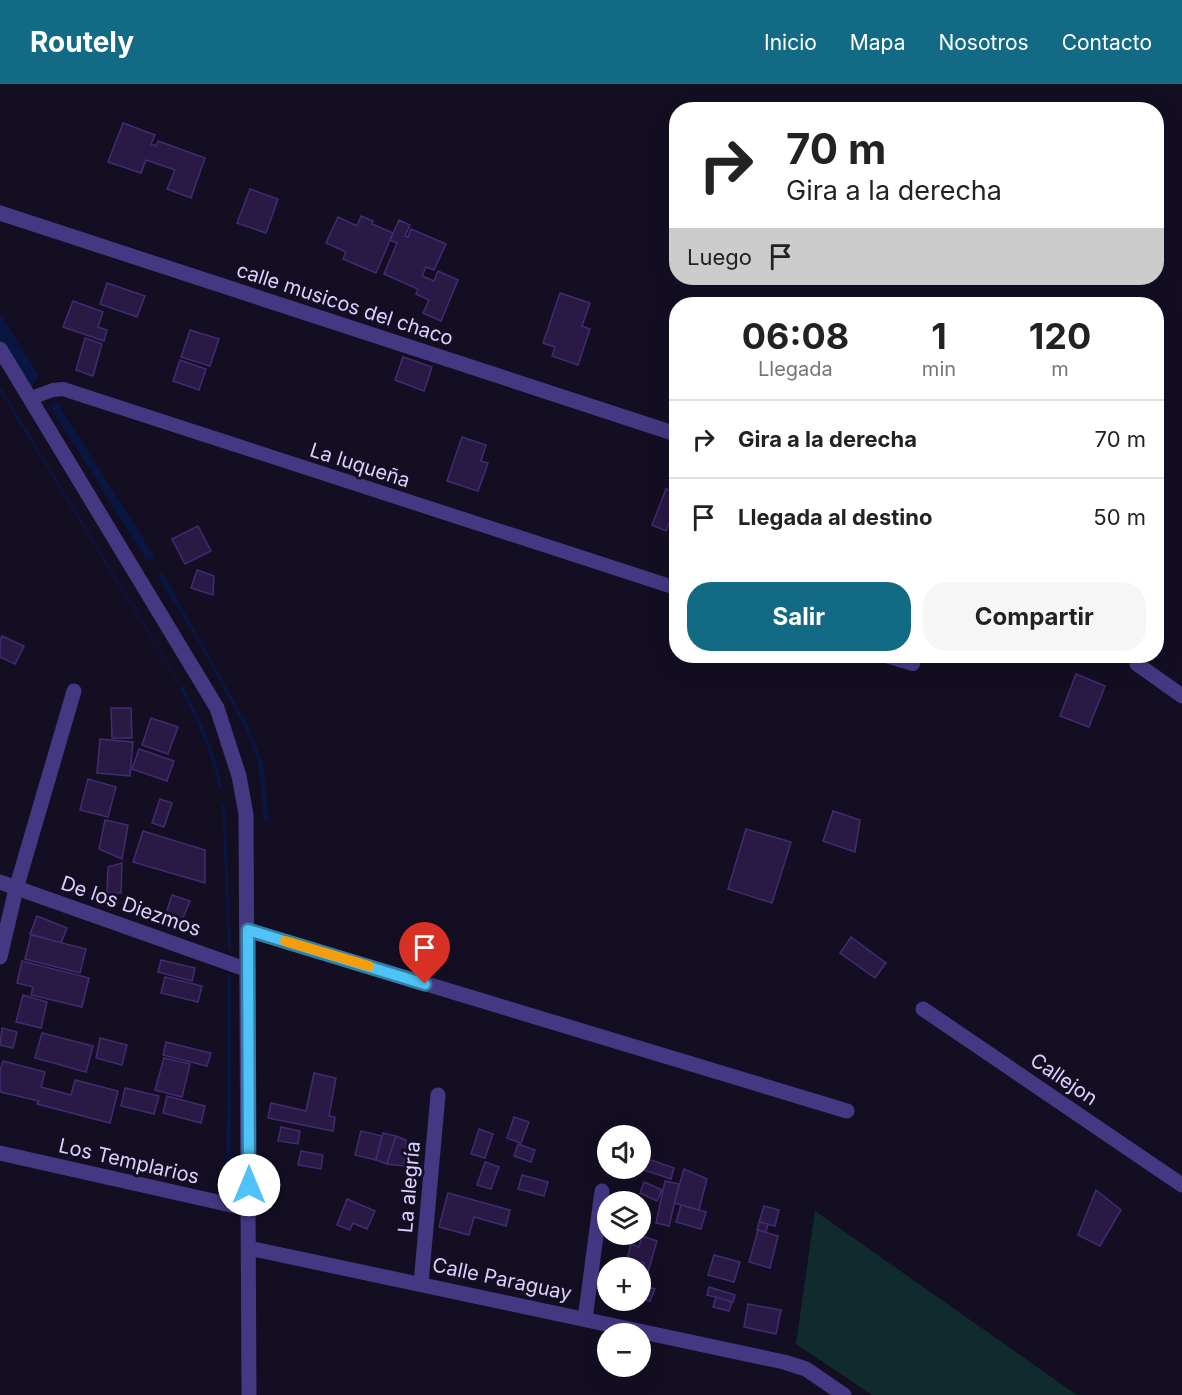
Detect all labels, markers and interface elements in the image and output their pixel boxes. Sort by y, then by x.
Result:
text: Routely [30,25,134,59]
text: Inicio [764,30,817,55]
text: Mapa [850,30,905,55]
text: Nosotros [938,30,1029,55]
text: Contacto [1062,30,1152,55]
text: 70 m [786,123,886,174]
icon: right [687,126,765,204]
text: Gira a la derecha [786,174,1002,207]
icon: arrive [764,240,797,273]
text: Luego [687,244,752,270]
street label: calle musicos del chaco [234,258,456,350]
text: 06:08 [742,314,849,358]
text: 1 [931,314,947,358]
text: 120 [1029,314,1091,358]
text: Llegada [758,357,833,381]
text: min [922,357,956,381]
text: m [1051,357,1069,381]
icon: right [687,423,720,456]
text: Gira a la derecha [738,426,917,452]
text: 70 m [1095,426,1146,452]
street label: La luqueña [307,438,413,492]
icon: arrive [687,501,720,534]
text: Llegada al destino [738,504,932,530]
text: 50 m [1093,504,1146,530]
button: Salir [687,582,911,651]
button: Compartir [923,582,1146,651]
street label: De los Diezmos [58,871,204,941]
pin [399,922,450,984]
icon: arrive [408,931,441,964]
street label: Callejon [1026,1048,1102,1110]
map controls [597,1125,651,1377]
button: sound [597,1125,651,1179]
street label: Los Templarios [56,1133,202,1189]
street label: La alegría [393,1140,425,1234]
position arrow [217,1153,281,1217]
button: layers [597,1191,651,1245]
street label: Calle Paraguay [430,1253,574,1305]
button: + [597,1257,651,1311]
button: − [597,1323,651,1377]

